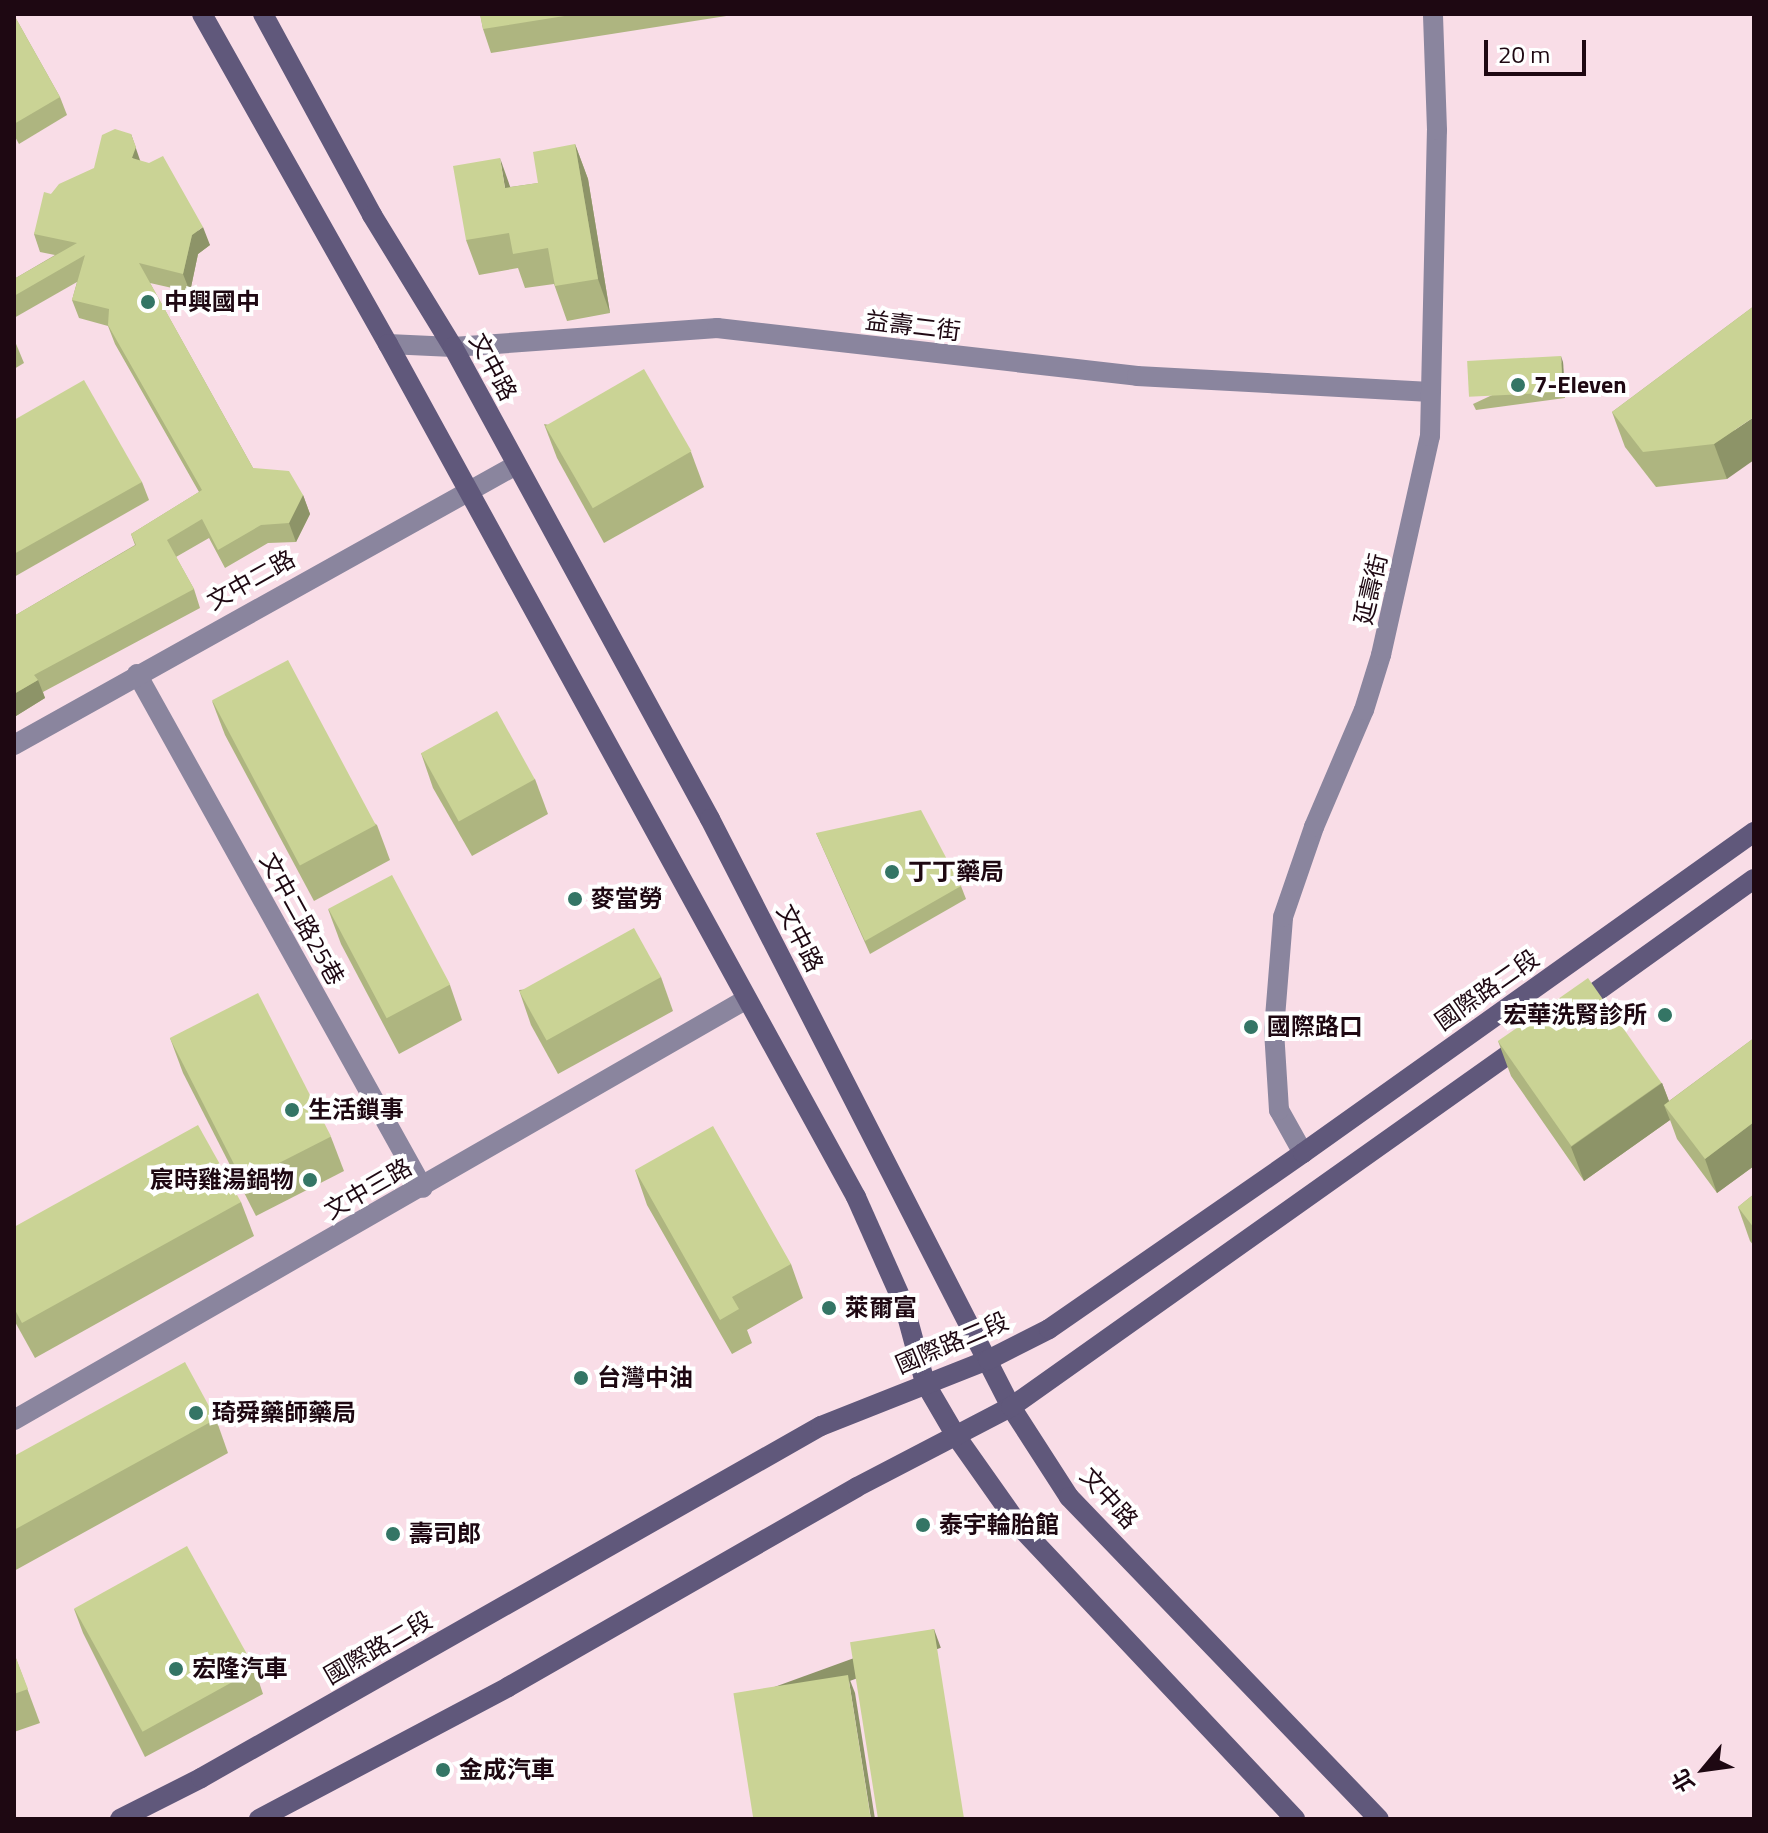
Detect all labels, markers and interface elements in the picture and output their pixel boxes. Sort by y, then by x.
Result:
scale bar [1488,24,1590,74]
text: 20 m [1498,36,1550,72]
place label: 中興國中 [164,288,260,316]
marker: 中興國中 [139,293,157,311]
street label: 益壽二街 [864,306,962,346]
street label: 文中路 [463,328,523,406]
place label: 7-Eleven [1534,371,1626,399]
marker: 7-Eleven [1509,376,1527,394]
street label: 文中二路 [202,544,300,616]
street label: 延壽街 [1349,551,1393,627]
street label: 文中二路25巷 [254,848,350,990]
place label: 丁丁藥局 [908,858,1004,886]
marker: 丁丁藥局 [883,863,901,881]
place label: 麥當勞 [591,885,663,913]
marker: 麥當勞 [566,890,584,908]
street label: 文中路 [771,899,829,977]
street label: 國際路二段 [1430,944,1544,1036]
place label: 宏華洗腎診所 [1503,1001,1647,1029]
marker: 宏華洗腎診所 [1654,1004,1676,1026]
place label: 國際路口 [1267,1013,1363,1041]
marker: 國際路口 [1242,1018,1260,1036]
place label: 生活鎖事 [308,1096,404,1124]
marker: 生活鎖事 [283,1101,301,1119]
street label: 文中三路 [319,1153,417,1225]
place label: 宸時雞湯鍋物 [150,1166,294,1194]
marker: 宸時雞湯鍋物 [301,1171,319,1189]
place label: 萊爾富 [845,1294,917,1322]
marker: 萊爾富 [820,1299,838,1317]
street label: 國際路二段 [891,1306,1013,1380]
place label: 台灣中油 [597,1364,693,1392]
marker: 台灣中油 [572,1369,590,1387]
place label: 琦舜藥師藥局 [212,1399,356,1427]
marker: 琦舜藥師藥局 [187,1404,205,1422]
street label: 文中路 [1074,1462,1144,1534]
place label: 泰宇輪胎館 [939,1511,1059,1539]
marker: 泰宇輪胎館 [914,1516,932,1534]
place label: 壽司郎 [409,1520,481,1548]
marker: 壽司郎 [384,1525,402,1543]
street label: 國際路二段 [319,1606,437,1690]
place label: 宏隆汽車 [192,1655,288,1683]
marker: 宏隆汽車 [167,1660,185,1678]
north arrow [1664,1729,1744,1809]
place label: 金成汽車 [459,1756,555,1784]
marker: 金成汽車 [434,1761,452,1779]
text: 北 [1663,1763,1703,1799]

